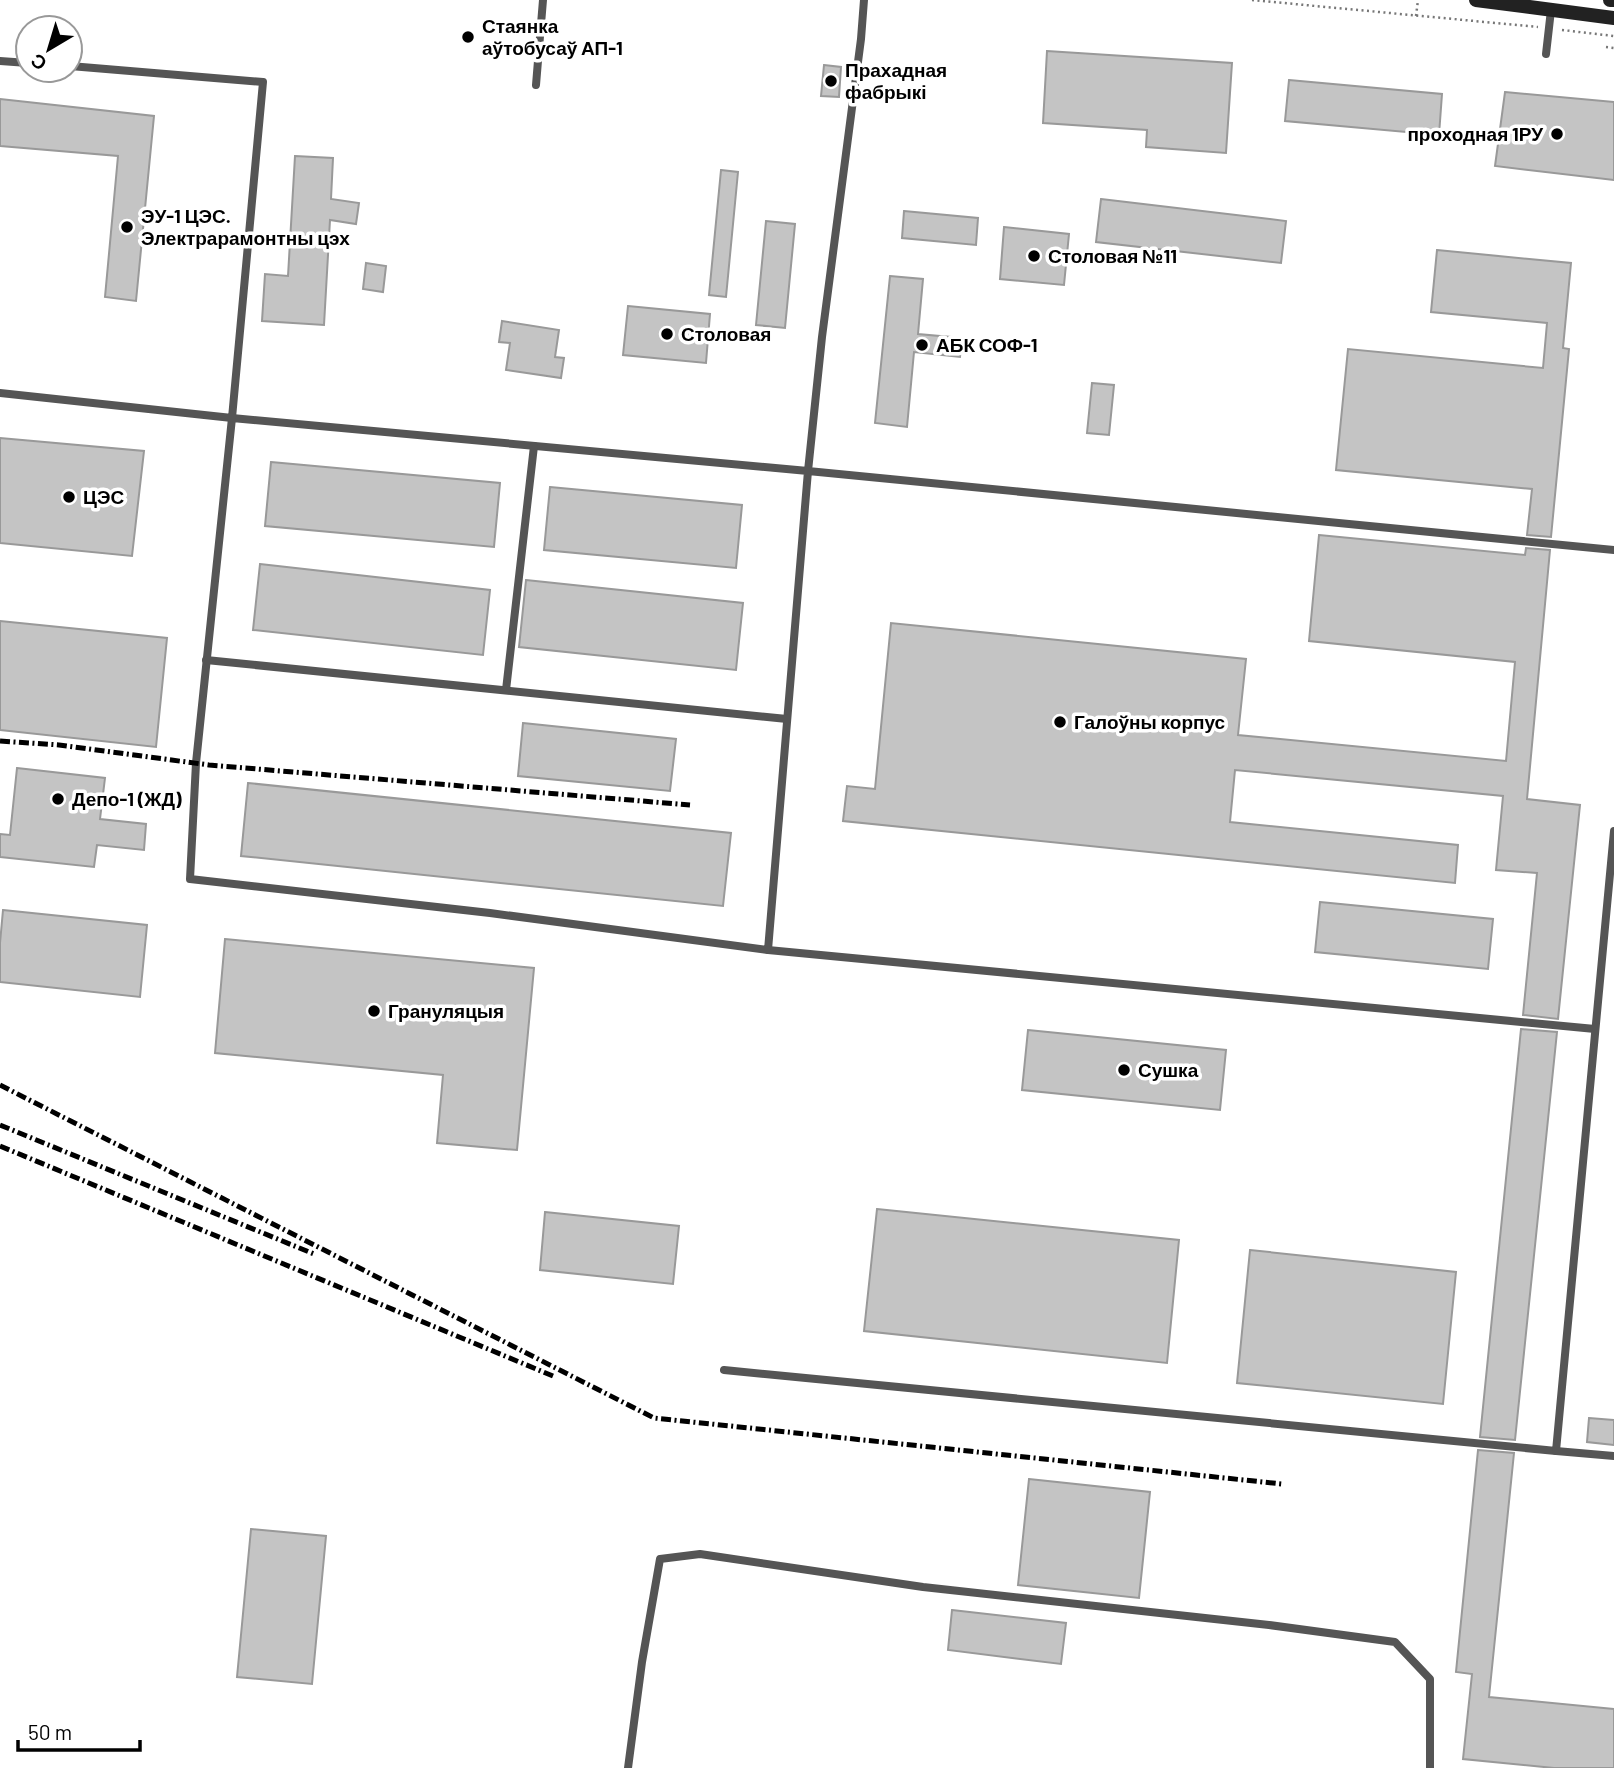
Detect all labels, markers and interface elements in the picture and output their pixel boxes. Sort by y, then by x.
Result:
north arrow [14,14,84,84]
place label: Стаянка аўтобусаў АП-1 [482,14,623,59]
marker: Стаянка аўтобусаў АП-1 [460,29,476,45]
text: С [26,49,51,76]
place label: Прахадная фабрыкі [845,58,947,103]
marker: Прахадная фабрыкі [823,73,839,89]
place label: проходная 1РУ [1407,122,1543,145]
marker: проходная 1РУ [1549,126,1565,142]
place label: ЭУ-1 ЦЭС. Электрарамонтны цэх [141,204,350,249]
marker: ЭУ-1 ЦЭС. Электрарамонтны цэх [119,219,135,235]
place label: Столовая №11 [1048,244,1177,267]
marker: Столовая №11 [1026,248,1042,264]
place label: Столовая [681,322,771,345]
marker: Столовая [659,326,675,342]
place label: АБК СОФ-1 [936,333,1038,356]
marker: АБК СОФ-1 [914,337,930,353]
place label: ЦЭС [83,485,124,508]
marker: ЦЭС [61,489,77,505]
place label: Галоўны корпус [1074,710,1226,733]
marker: Галоўны корпус [1052,714,1068,730]
place label: Депо-1 (ЖД) [72,787,182,810]
marker: Депо-1 (ЖД) [50,791,66,807]
place label: Грануляцыя [388,999,504,1022]
marker: Грануляцыя [366,1003,382,1019]
place label: Сушка [1138,1058,1199,1081]
marker: Сушка [1116,1062,1132,1078]
scale bar [18,1708,140,1752]
text: 50 m [28,1719,72,1744]

